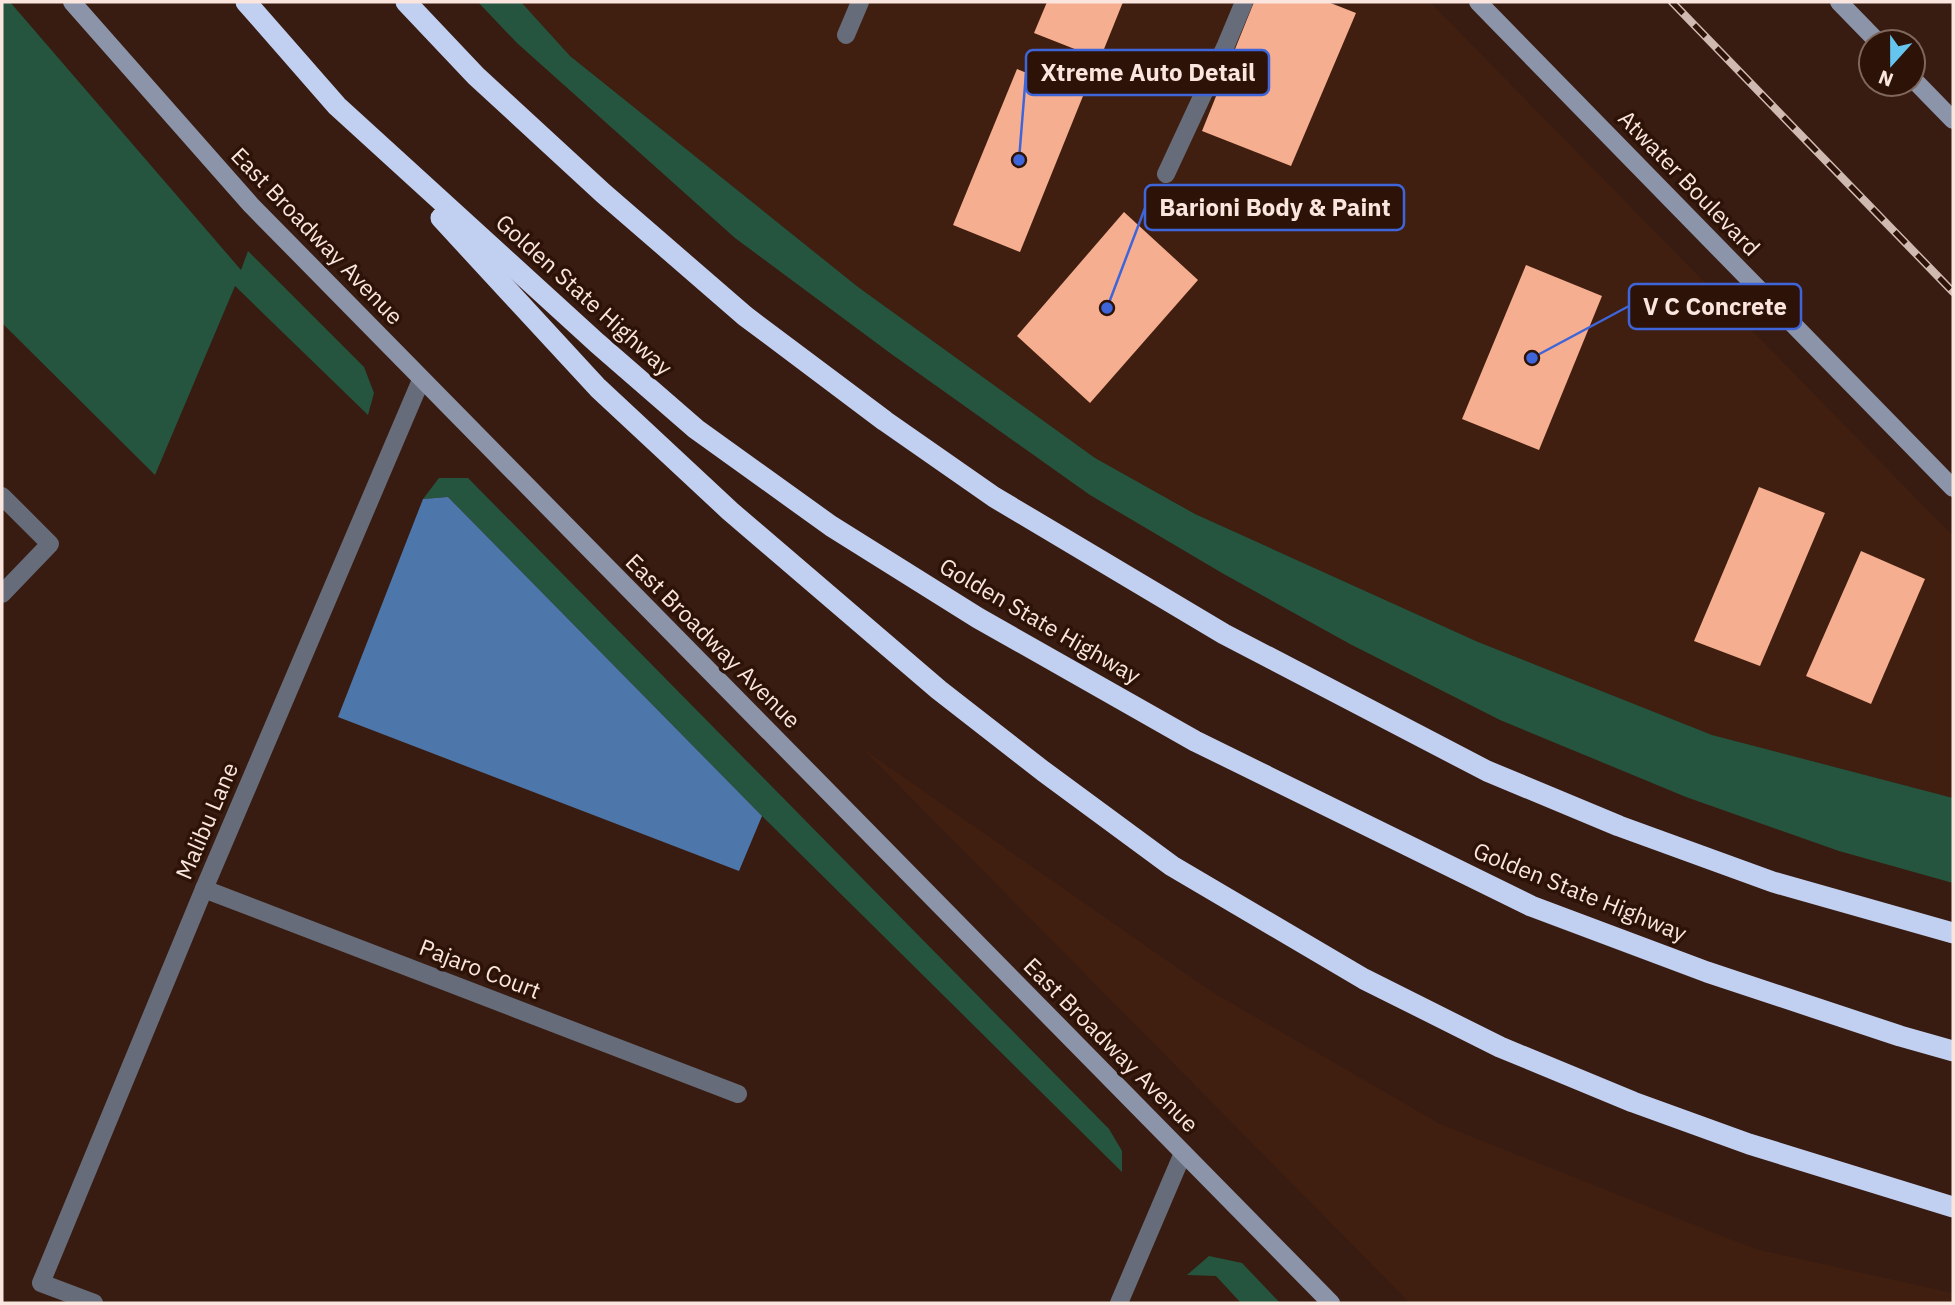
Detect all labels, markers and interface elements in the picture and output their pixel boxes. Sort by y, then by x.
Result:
north arrow [1857,28,1927,98]
callout: Xtreme Auto Detail [1026,50,1269,95]
text: Xtreme Auto Detail [1041,56,1255,88]
text: N [1875,65,1897,93]
street label: Atwater Boulevard [1612,103,1767,262]
street label: East Broadway Avenue [225,140,410,330]
callout: Barioni Body & Paint [1145,185,1404,230]
text: Barioni Body & Paint [1159,191,1391,223]
street label: Golden State Highway [490,207,680,382]
callout: V C Concrete [1629,284,1801,329]
text: V C Concrete [1643,290,1787,322]
street label: East Broadway Avenue [620,546,808,734]
street label: Golden State Highway [934,550,1147,690]
street label: Malibu Lane [168,758,244,884]
street label: Golden State Highway [1469,835,1692,948]
street label: Pajaro Court [415,931,545,1005]
street label: East Broadway Avenue [1018,950,1206,1138]

